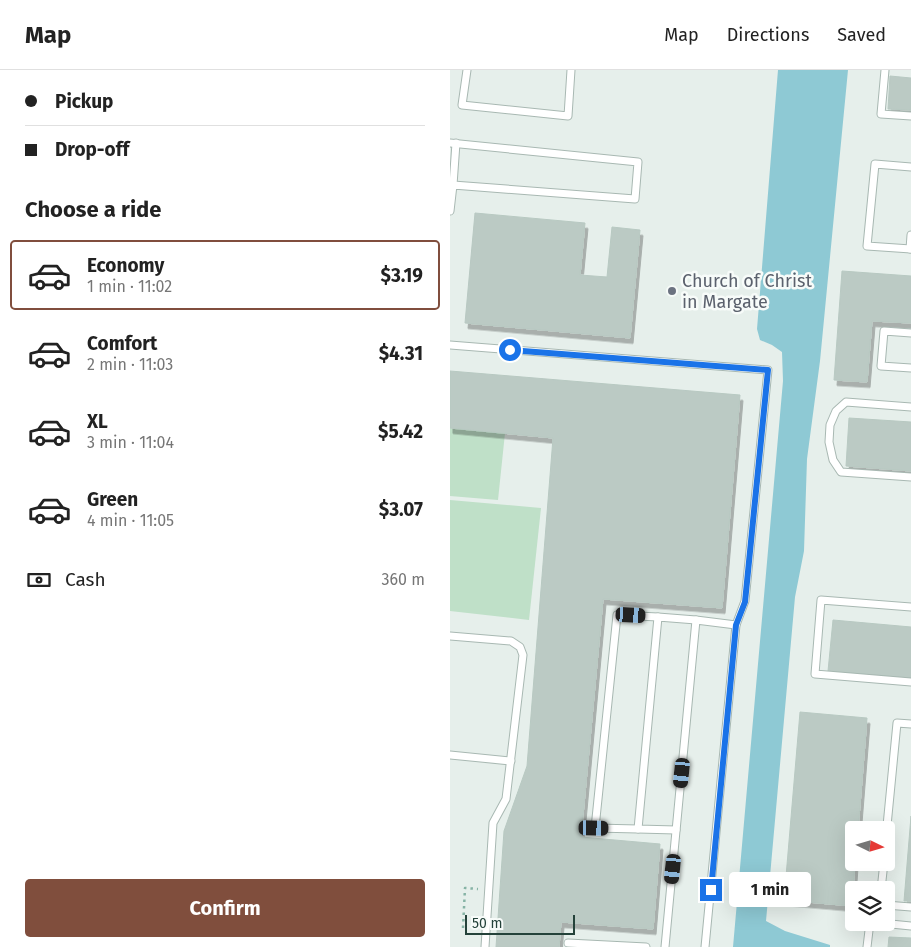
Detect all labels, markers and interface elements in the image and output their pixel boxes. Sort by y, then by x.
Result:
text: Map [25,21,71,49]
text: Map [664,24,699,46]
text: Directions [727,24,809,46]
text: Saved [837,24,886,46]
text: Pickup [55,90,113,113]
text: Drop-off [55,138,129,161]
text: Choose a ride [25,196,161,223]
icon: car [27,253,72,298]
text: Economy [87,254,164,277]
text: $3.19 [381,264,423,287]
place label: Church of Christ in Margate [682,270,812,313]
text: 1 min · 11:02 [87,277,172,296]
marker: Church of Christ in Margate [666,285,678,297]
icon: car [27,331,72,376]
text: Comfort [87,332,157,355]
route start [499,339,521,361]
text: $4.31 [379,342,423,365]
text: 2 min · 11:03 [87,355,173,374]
icon: car [27,409,72,454]
text: XL [87,410,108,433]
text: $5.42 [378,420,423,443]
text: 3 min · 11:04 [87,433,174,452]
icon: car [27,487,72,532]
text: Green [87,488,138,511]
text: $3.07 [379,498,423,521]
text: 4 min · 11:05 [87,511,174,530]
icon: cash [25,566,53,594]
text: Cash [65,568,106,591]
text: 360 m [382,570,425,589]
car [615,607,646,623]
car [672,757,691,789]
car [578,820,609,836]
north arrow [845,821,895,871]
map controls [845,821,895,931]
car [663,853,682,885]
callout: 1 min [728,872,811,908]
button: Confirm [25,879,425,937]
route end [700,879,722,901]
text: 1 min [751,880,789,899]
button: layers [845,881,895,931]
scale bar [465,912,575,935]
text: 50 m [472,915,503,932]

